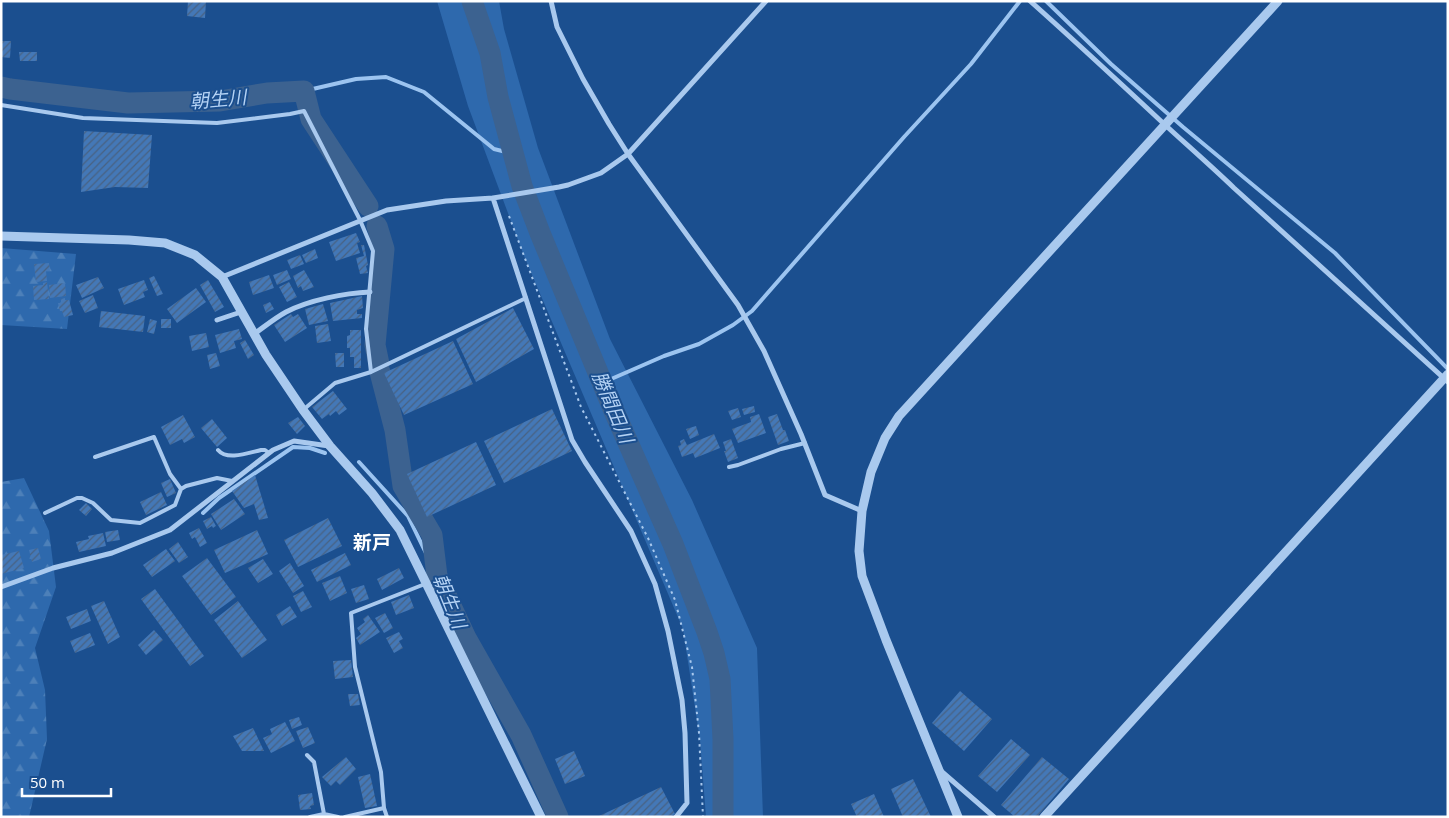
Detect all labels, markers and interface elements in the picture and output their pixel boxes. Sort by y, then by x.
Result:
water label: 朝生川 [188,83,250,114]
water label: 勝間田川 [586,367,641,449]
district label: 新戸 [353,529,391,555]
water label: 朝生川 [427,570,473,634]
scale bar [22,766,111,798]
text: 50 m [30,772,65,792]

